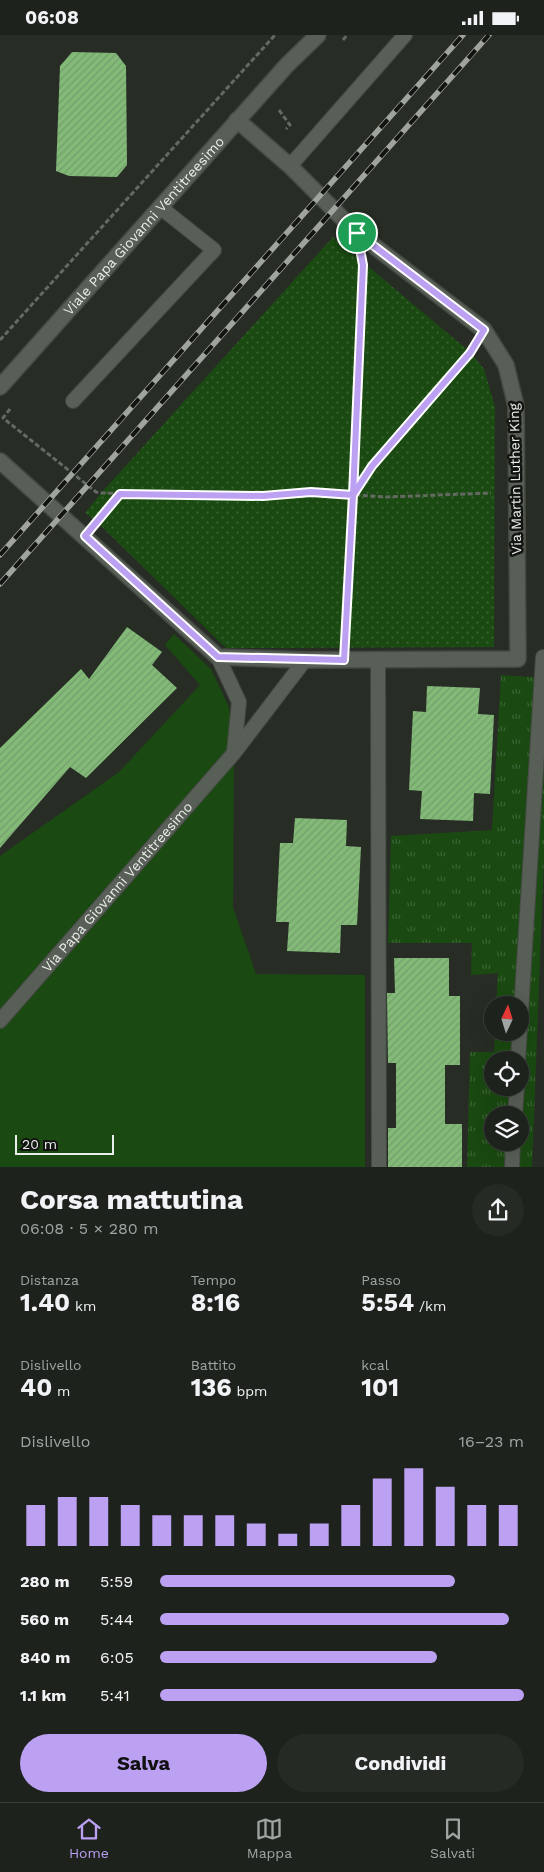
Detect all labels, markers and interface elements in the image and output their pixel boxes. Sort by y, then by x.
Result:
text: 06:08 [25,6,79,29]
street label: Viale Papa Giovanni Ventitreesimo [60,133,227,318]
pin [336,212,378,254]
icon: arrive [343,219,371,247]
street label: Via Martin Luther King [506,402,524,555]
street label: Via Papa Giovanni Ventitreesimo [38,799,196,975]
north arrow [484,996,529,1041]
map controls [484,996,529,1151]
button: locate [484,1051,529,1096]
button: layers [484,1106,529,1151]
scale bar [15,1132,114,1155]
text: 20 m [22,1136,57,1152]
text: Corsa mattutina [20,1183,243,1216]
button: share [472,1184,524,1236]
text: 06:08 · 5 × 280 m [20,1219,158,1238]
text: Distanza [20,1272,79,1288]
text: Tempo [191,1272,236,1288]
text: Passo [361,1272,401,1288]
text: 1.40 [20,1288,70,1317]
text: 8:16 [191,1288,240,1317]
text: 5:54 [361,1288,414,1317]
text: km [70,1298,96,1314]
text: /km [414,1298,446,1314]
text: Dislivello [20,1357,81,1373]
text: Battito [191,1357,236,1373]
text: kcal [361,1357,389,1373]
text: 40 [20,1373,52,1402]
text: 136 [191,1373,232,1402]
text: 101 [361,1373,399,1402]
text: m [52,1383,70,1399]
text: bpm [232,1383,267,1399]
text: Dislivello [20,1432,90,1451]
text: 16–23 m [459,1432,524,1451]
text: 280 m [20,1572,70,1591]
text: 5:59 [100,1572,133,1591]
text: 560 m [20,1610,69,1629]
text: 5:44 [100,1610,134,1629]
text: 840 m [20,1648,70,1667]
text: 6:05 [100,1648,134,1667]
text: 1.1 km [20,1686,66,1705]
text: 5:41 [100,1686,130,1705]
button: Salva [20,1734,267,1792]
button: Condividi [277,1734,524,1792]
tab: Home [69,1815,109,1861]
tab: Mappa [247,1815,292,1861]
tab: Salvati [430,1815,475,1861]

